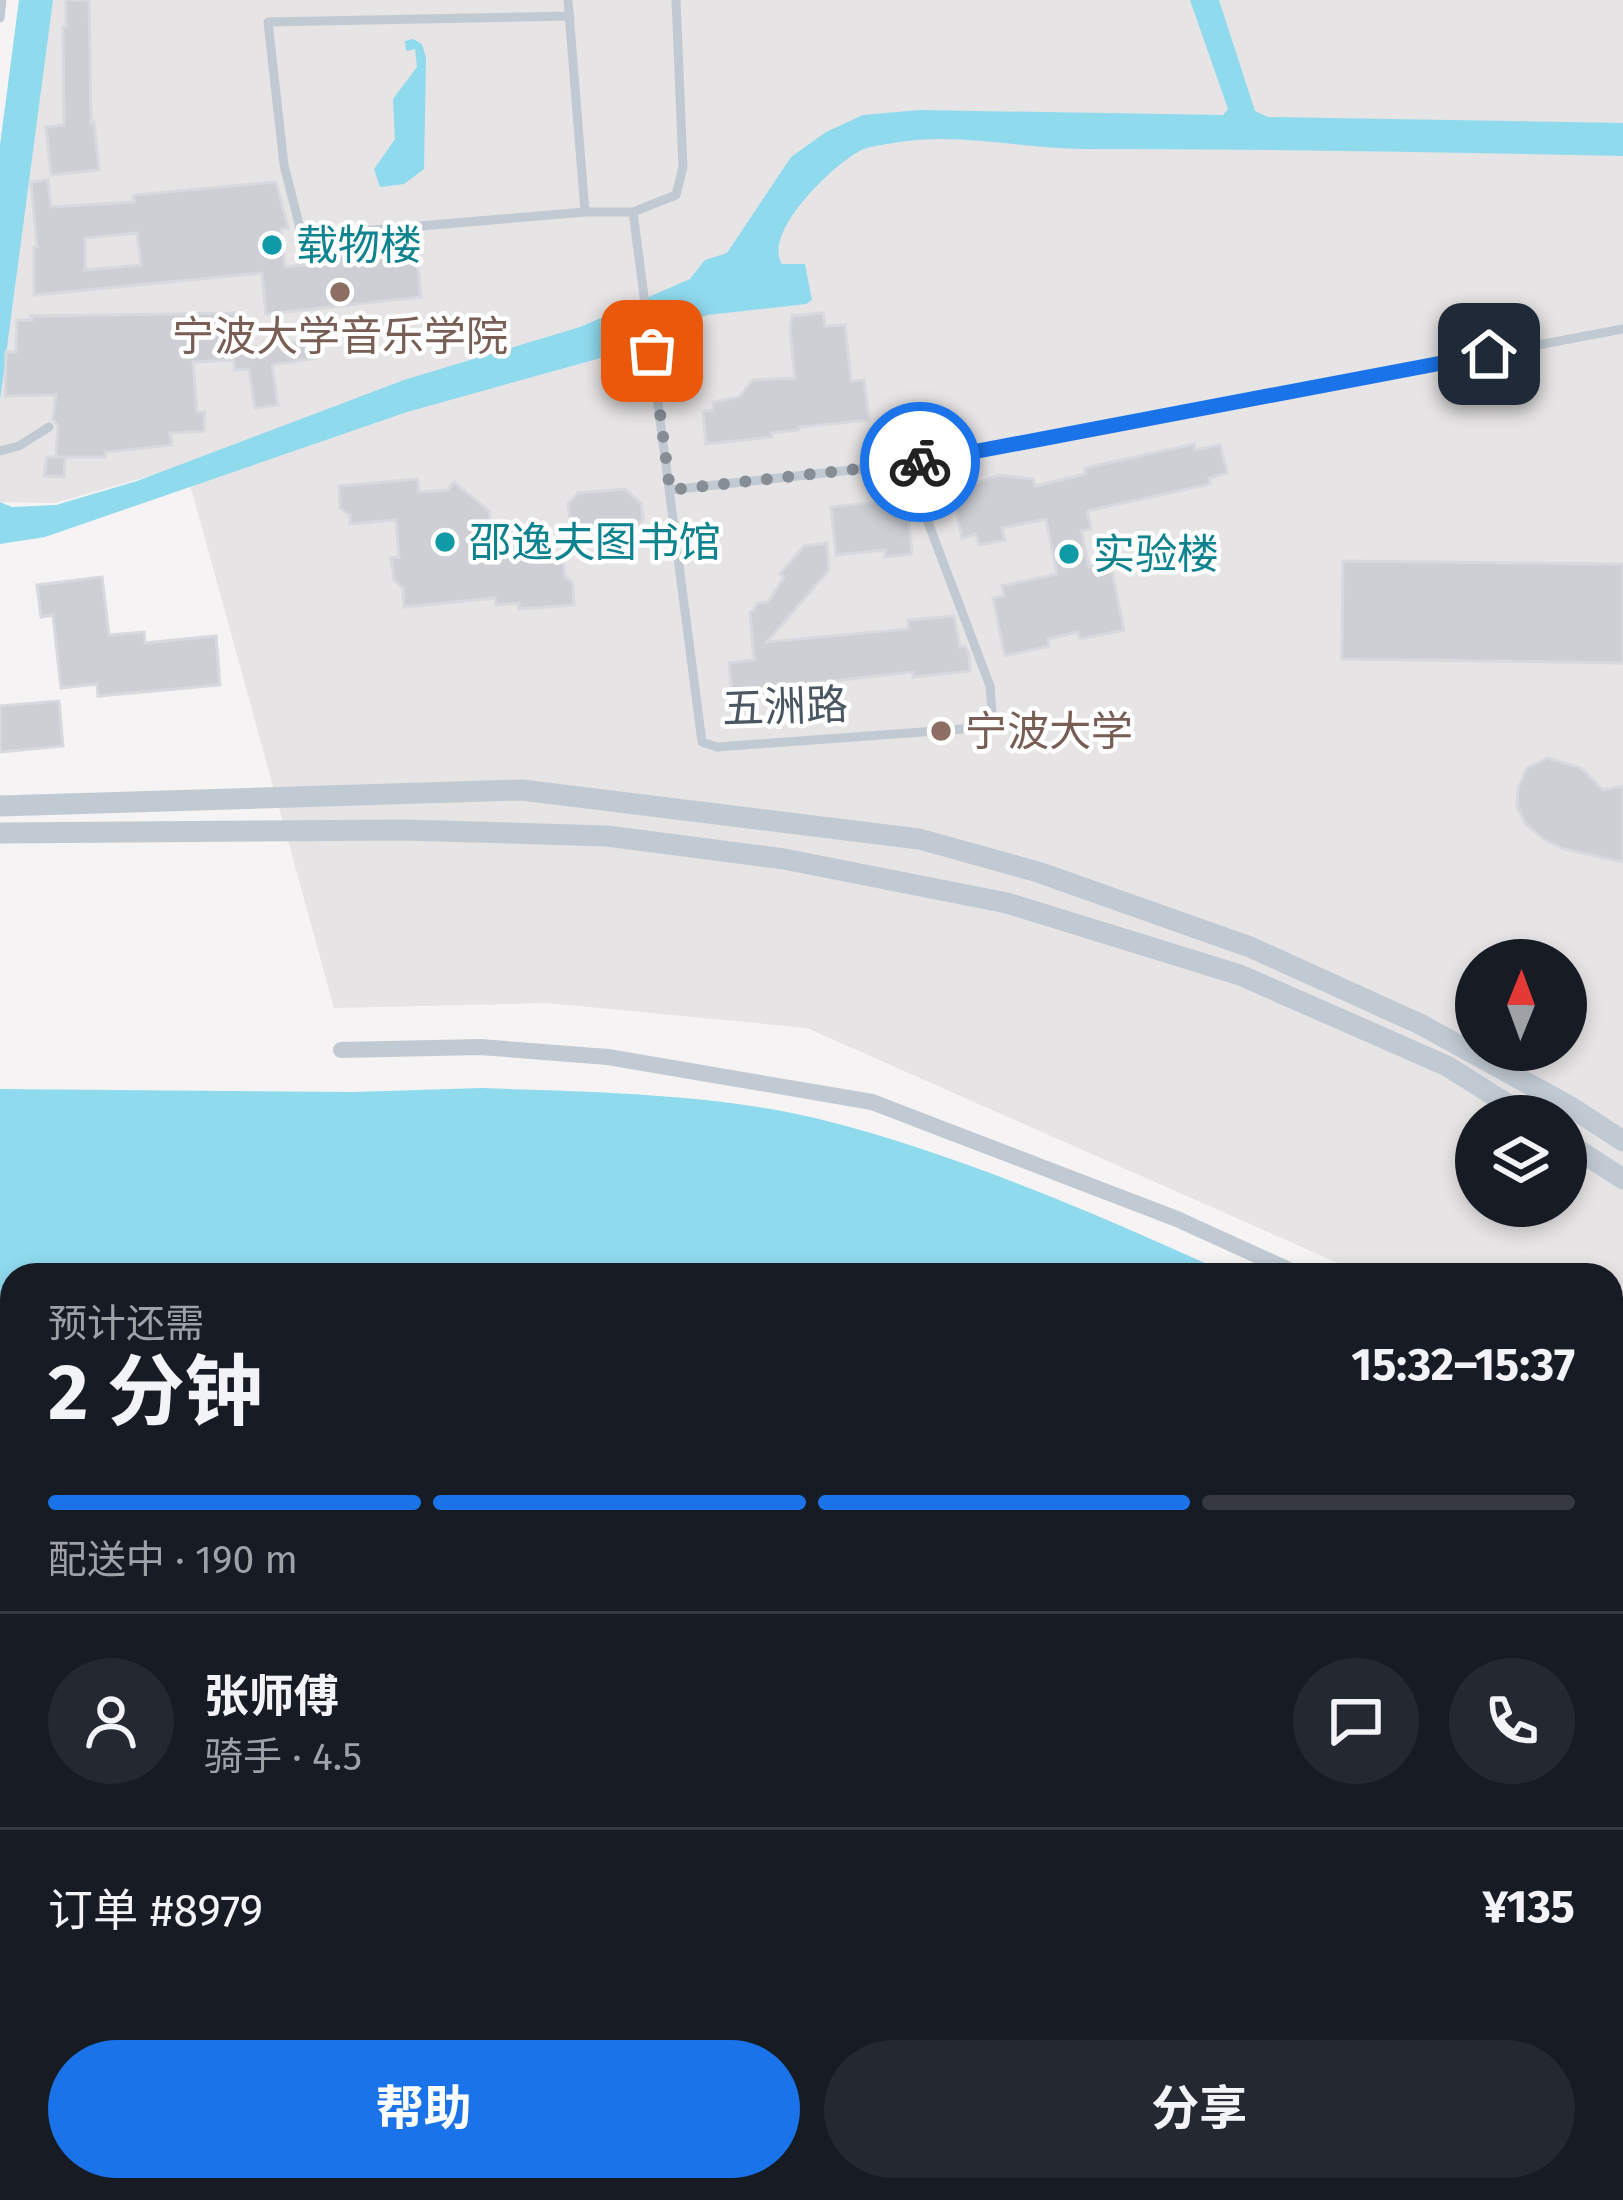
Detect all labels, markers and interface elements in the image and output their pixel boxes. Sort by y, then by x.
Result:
place label: 载物楼 [296,221,422,271]
marker: 载物楼 [259,232,285,258]
marker: 宁波大学音乐学院 [327,279,353,305]
pin [601,300,703,402]
pin [1438,303,1540,405]
place label: 宁波大学音乐学院 [172,312,508,362]
icon: bag [619,318,685,384]
icon: home [1456,321,1522,387]
courier [860,402,980,522]
icon: bike [887,429,953,495]
place label: 邵逸夫图书馆 [469,518,721,568]
marker: 邵逸夫图书馆 [432,529,458,555]
place label: 实验楼 [1093,530,1219,580]
marker: 实验楼 [1056,541,1082,567]
street label: 五洲路 [721,680,849,734]
place label: 宁波大学 [965,707,1133,757]
marker: 宁波大学 [928,718,954,744]
north arrow [1455,939,1587,1071]
map controls [1455,939,1587,1227]
button: layers [1455,1095,1587,1227]
text: 预计还需 [48,1301,204,1347]
text: 15:32–15:37 [1351,1338,1575,1392]
text: 2 分钟 [48,1346,263,1440]
text: 配送中 · 190 m [48,1537,298,1583]
button: person [48,1658,174,1784]
button: chat [1293,1658,1419,1784]
button: phone [1449,1658,1575,1784]
text: 张师傅 [204,1670,339,1724]
text: 骑手 · 4.5 [204,1734,362,1780]
text: ¥135 [1482,1880,1575,1934]
text: 订单 #8979 [48,1884,263,1938]
button: 帮助 [48,2040,800,2178]
button: 分享 [824,2040,1575,2178]

